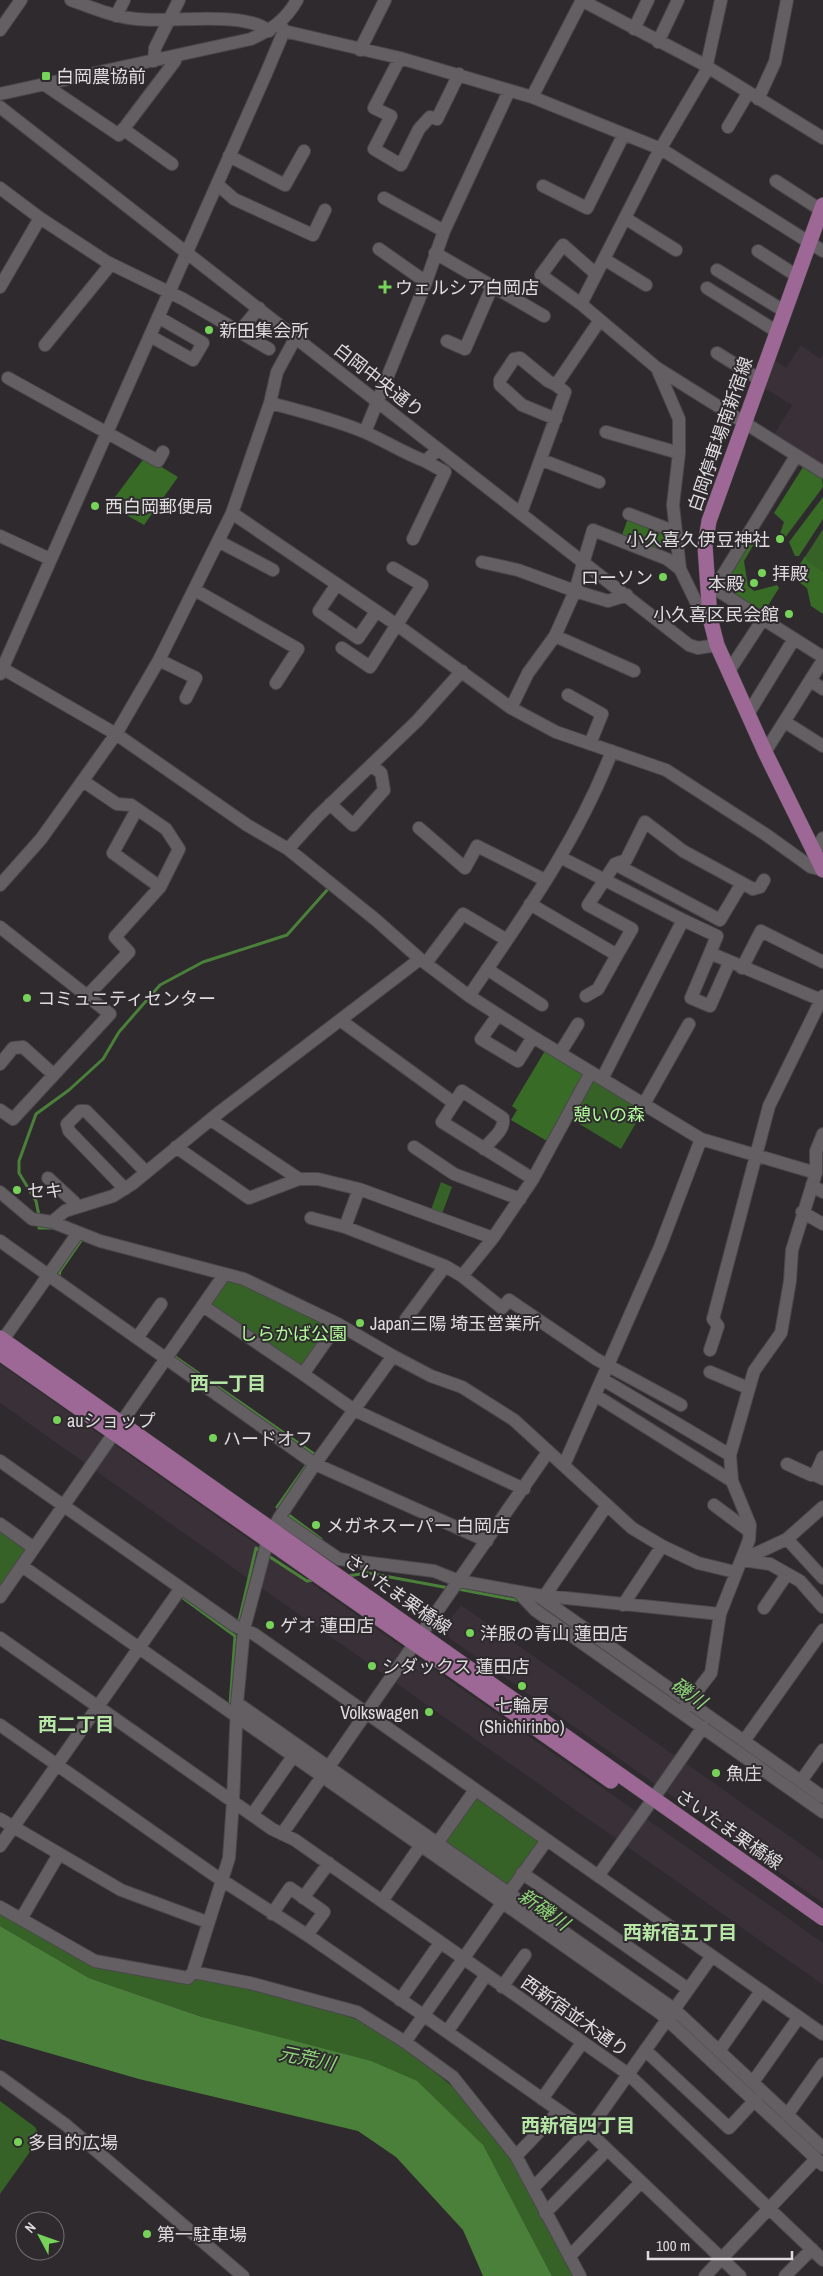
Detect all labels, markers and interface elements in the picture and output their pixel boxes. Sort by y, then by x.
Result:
place label: 白岡農協前 [56,64,146,89]
marker: 白岡農協前 [40,70,52,82]
place label: ウェルシア白岡店 [395,275,539,300]
marker: ウェルシア白岡店 [379,281,391,293]
place label: 新田集会所 [219,318,309,343]
marker: 新田集会所 [203,324,215,336]
street label: 白岡中央通り [329,337,429,423]
street label: 白岡停車場南新宿線 [682,353,758,515]
place label: 西白岡郵便局 [105,494,213,519]
marker: 西白岡郵便局 [89,500,101,512]
place label: 小久喜久伊豆神社 [626,527,770,552]
marker: 小久喜久伊豆神社 [774,533,786,545]
place label: 拝殿 [772,561,808,586]
place label: ローソン [581,565,653,590]
marker: 拝殿 [756,567,768,579]
marker: ローソン [657,571,669,583]
place label: 本殿 [708,571,744,596]
marker: 本殿 [748,577,760,589]
place label: 小久喜区民会館 [653,602,779,627]
marker: 小久喜区民会館 [783,608,795,620]
place label: コミュニティセンター [37,986,216,1011]
marker: コミュニティセンター [21,992,33,1004]
park label: 憩いの森 [573,1102,645,1127]
place label: セキ [27,1178,63,1203]
marker: セキ [11,1184,23,1196]
place label: Japan三陽 埼玉営業所 [370,1311,540,1336]
marker: Japan三陽 埼玉営業所 [354,1317,366,1329]
park label: しらかば公園 [239,1321,347,1346]
district label: 西一丁目 [190,1370,266,1396]
place label: auショップ [67,1408,155,1433]
marker: auショップ [51,1414,63,1426]
place label: ハードオフ [223,1426,313,1451]
marker: ハードオフ [207,1432,219,1444]
place label: メガネスーパー 白岡店 [326,1513,510,1538]
marker: メガネスーパー 白岡店 [310,1519,322,1531]
street label: さいたま栗橋線 [339,1548,457,1640]
place label: ゲオ 蓮田店 [280,1613,374,1638]
marker: ゲオ 蓮田店 [264,1619,276,1631]
place label: 洋服の青山 蓮田店 [480,1621,628,1646]
marker: 洋服の青山 蓮田店 [464,1627,476,1639]
place label: シダックス 蓮田店 [382,1654,530,1679]
marker: シダックス 蓮田店 [366,1660,378,1672]
water label: 磯川 [666,1671,714,1716]
marker: 七輪房 (Shichirinbo) [516,1680,528,1692]
place label: 七輪房 (Shichirinbo) [479,1693,565,1739]
place label: Volkswagen [340,1700,419,1725]
marker: Volkswagen [423,1706,435,1718]
district label: 西二丁目 [38,1711,114,1737]
place label: 魚庄 [726,1761,762,1786]
marker: 魚庄 [710,1767,722,1779]
street label: さいたま栗橋線 [670,1783,788,1875]
water label: 新磯川 [513,1882,576,1937]
district label: 西新宿五丁目 [623,1919,737,1945]
street label: 西新宿並木通り [516,1970,634,2062]
water label: 元荒川 [276,2039,340,2077]
district label: 西新宿四丁目 [521,2112,635,2138]
place label: 多目的広場 [28,2130,118,2155]
marker: 多目的広場 [12,2136,24,2148]
north arrow [15,2211,65,2261]
text: N [21,2218,40,2237]
place label: 第一駐車場 [157,2222,247,2247]
marker: 第一駐車場 [141,2228,153,2240]
scale bar [648,2228,792,2260]
text: 100 m [656,2235,690,2256]

